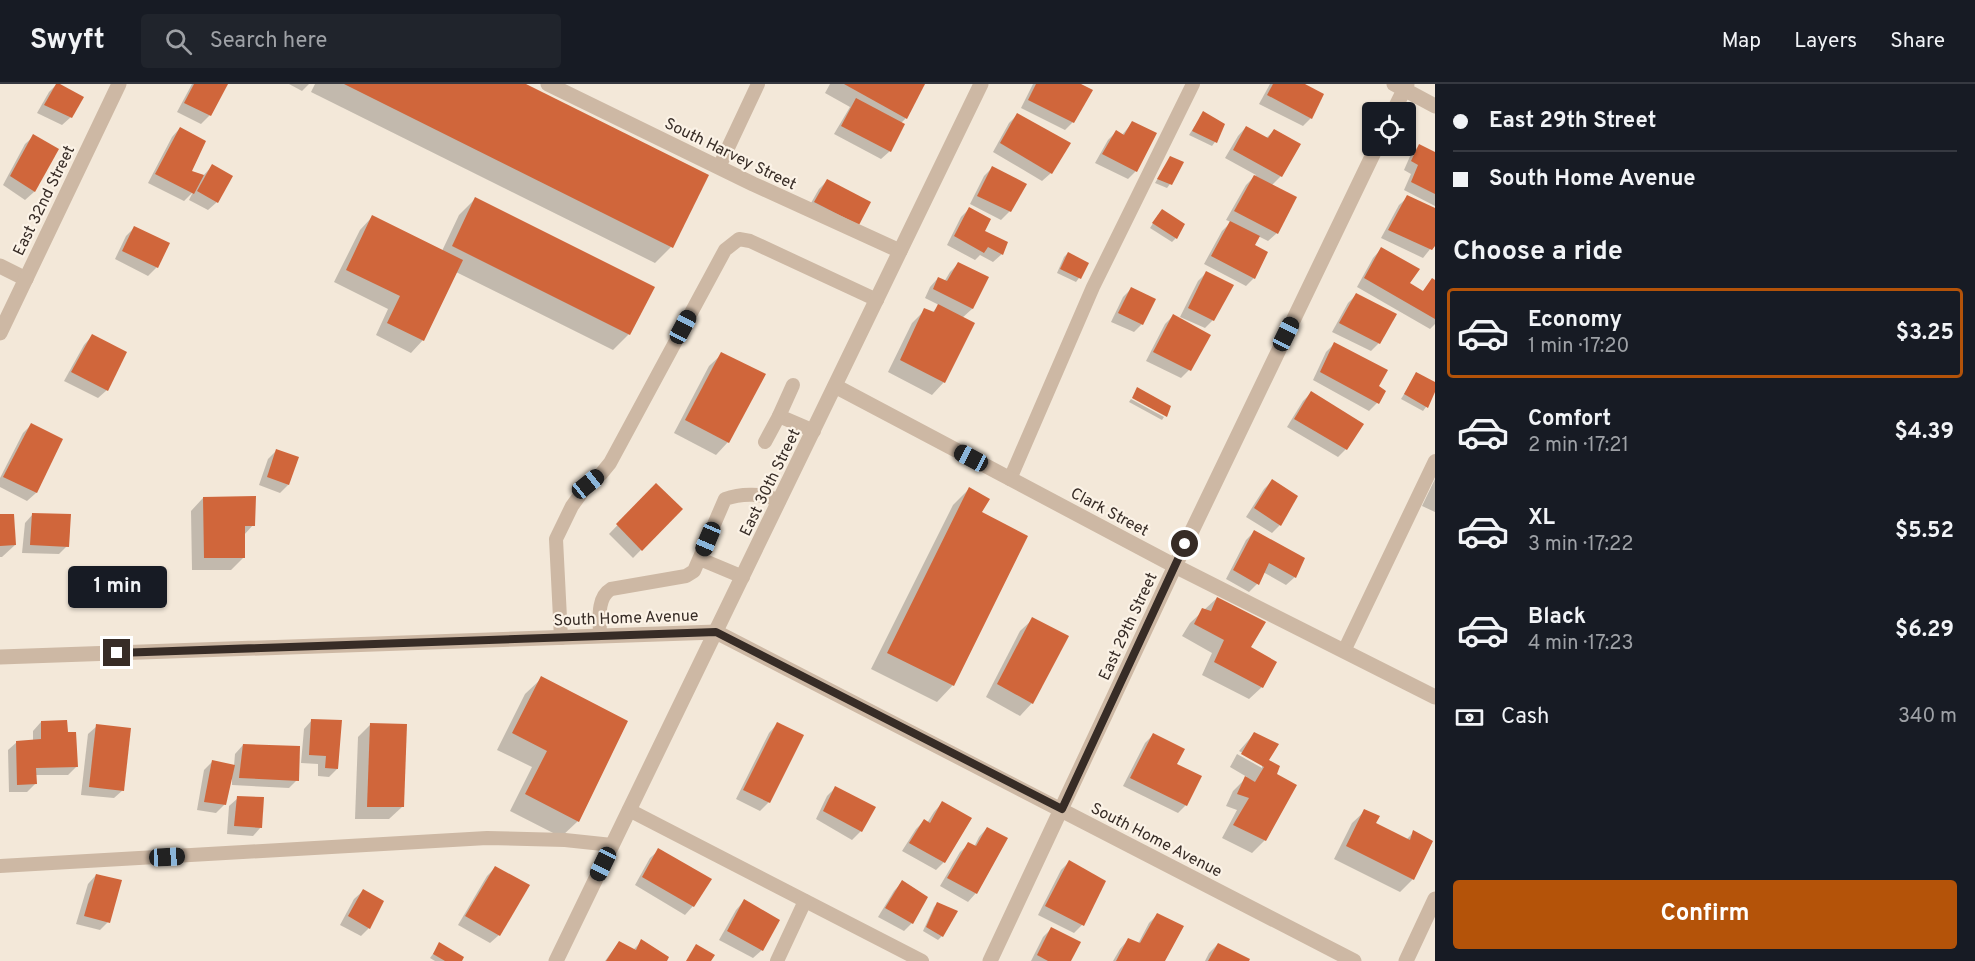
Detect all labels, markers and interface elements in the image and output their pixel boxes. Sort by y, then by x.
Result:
search box [141,14,561,68]
text: Swyft [30,23,105,59]
icon: search [162,25,195,58]
text: Search here [210,28,327,55]
text: Map [1722,28,1761,55]
text: Layers [1794,28,1857,55]
text: Share [1890,28,1945,55]
map controls [1362,102,1416,156]
button: locate [1362,102,1416,156]
text: East 29th Street [1489,108,1656,135]
street label: South Harvey Street [661,114,799,195]
street label: East 32nd Street [9,142,80,259]
text: South Home Avenue [1489,166,1696,193]
text: Choose a ride [1453,235,1623,269]
icon: car [1456,306,1510,360]
car [667,307,699,347]
text: Economy [1528,307,1622,334]
car [1270,314,1302,354]
text: $3.25 [1896,320,1954,347]
text: 1 min · 17:20 [1528,334,1629,360]
icon: car [1456,405,1510,459]
text: Comfort [1528,406,1611,433]
text: $4.39 [1895,419,1954,446]
street label: East 30th Street [736,426,806,540]
text: 2 min · 17:21 [1528,433,1629,459]
car [951,442,991,474]
car [568,466,608,502]
street label: Clark Street [1067,484,1152,542]
icon: car [1456,504,1510,558]
text: XL [1528,505,1555,532]
text: $5.52 [1895,518,1954,545]
car [693,519,723,559]
route start [1171,530,1198,557]
text: 3 min · 17:22 [1528,532,1633,558]
callout: 1 min [68,566,166,608]
street label: East 29th Street [1095,570,1163,684]
text: 1 min [93,574,142,600]
icon: car [1456,603,1510,657]
text: Black [1528,604,1586,631]
street label: South Home Avenue [553,606,699,632]
text: $6.29 [1895,617,1954,644]
text: 4 min · 17:23 [1528,631,1634,657]
route end [103,639,130,666]
icon: cash [1453,701,1486,734]
text: Cash [1501,704,1550,731]
text: 340 m [1898,704,1957,730]
street label: South Home Avenue [1087,799,1225,883]
car [587,844,619,884]
car [149,847,185,867]
button: Confirm [1453,880,1957,949]

